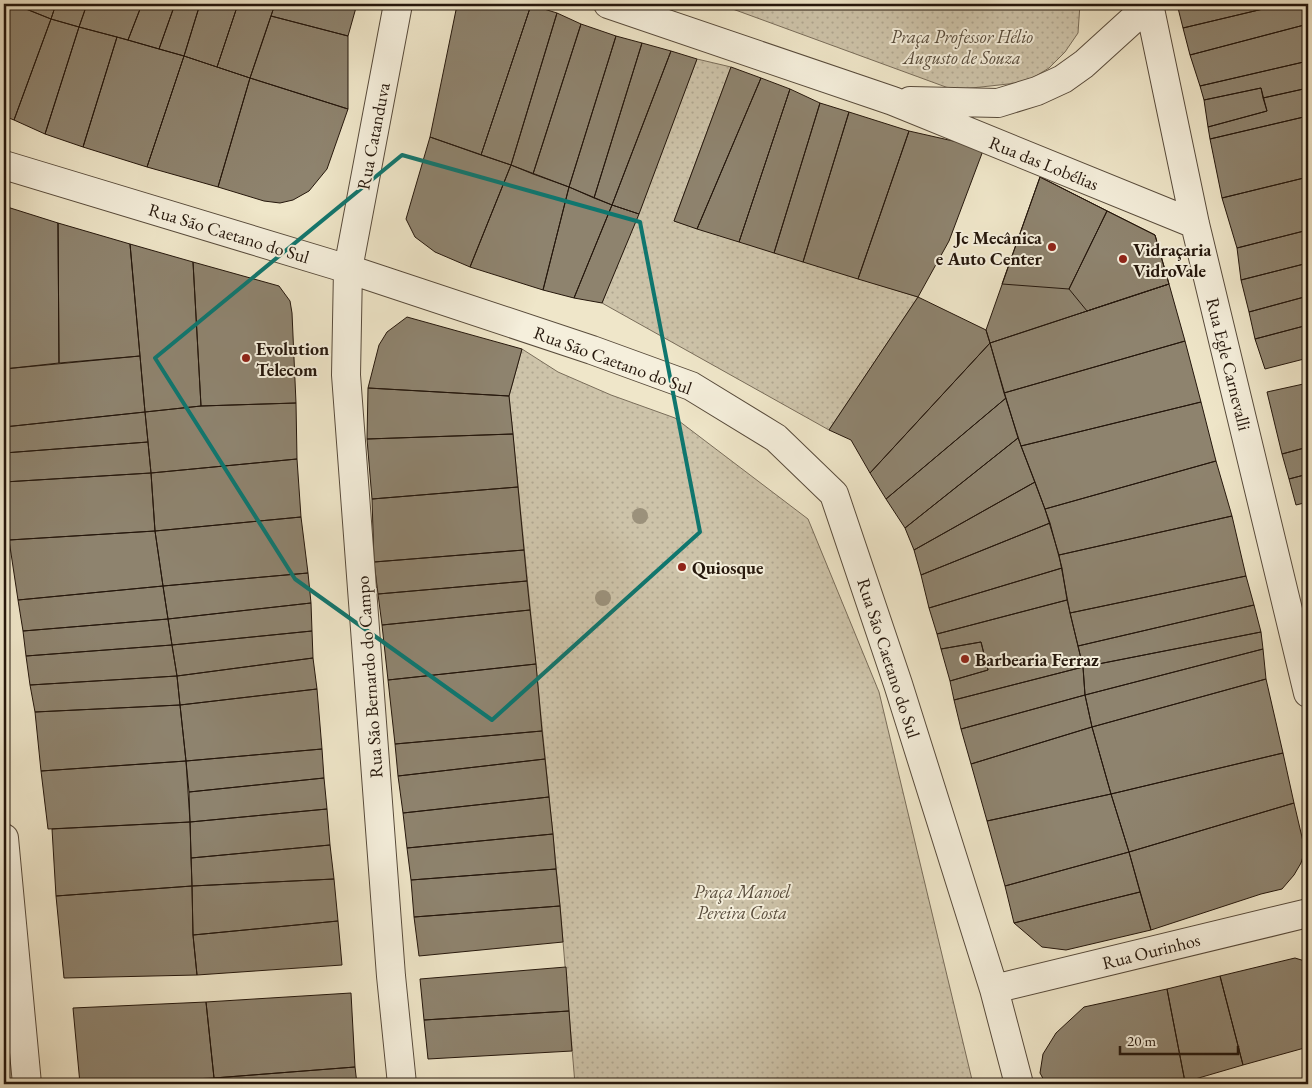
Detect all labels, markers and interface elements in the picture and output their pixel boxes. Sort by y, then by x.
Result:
park label: Praça Professor Hélio Augusto de Souza [891,25,1033,70]
street label: Rua Catanduva [351,80,395,192]
street label: Rua das Lobélias [986,131,1102,196]
street label: Rua São Caetano do Sul [146,198,312,268]
place label: Jc Mecânica e Auto Center [936,226,1043,270]
place label: Vidraçaria VidroVale [1133,238,1212,282]
marker: Jc Mecânica e Auto Center [1046,241,1058,253]
marker: Vidraçaria VidroVale [1117,253,1129,265]
street label: Rua Egle Carnevalli [1201,295,1257,434]
street label: Rua São Caetano do Sul [531,321,695,399]
place label: Evolution Telecom [256,337,329,381]
marker: Evolution Telecom [240,352,252,364]
place label: Quiosque [692,556,764,579]
marker: Quiosque [676,561,688,573]
street label: Rua São Bernardo do Campo [350,575,388,779]
street label: Rua São Caetano do Sul [852,575,926,741]
place label: Barbearia Ferraz [975,648,1099,671]
marker: Barbearia Ferraz [959,653,971,665]
park label: Praça Manoel Pereira Costa [694,880,791,924]
street label: Rua Ourinhos [1100,928,1203,974]
scale bar [1120,1023,1237,1055]
text: 20 m [1127,1031,1156,1050]

